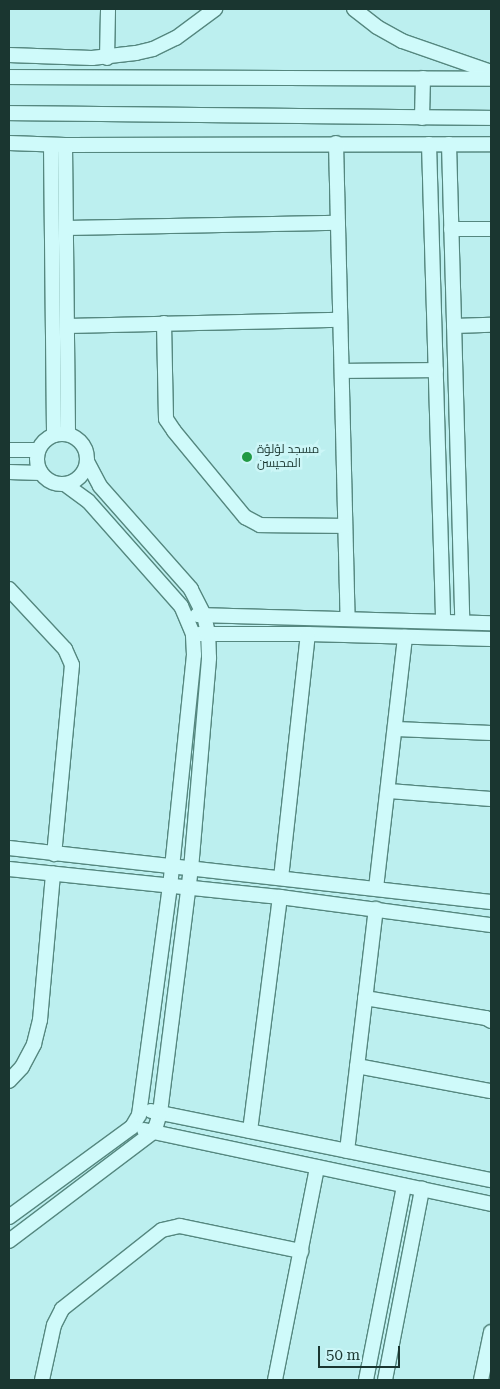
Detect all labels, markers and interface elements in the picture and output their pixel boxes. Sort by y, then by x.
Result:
place label: مسجد لؤلؤة المحيسن [257,443,319,471]
marker: مسجد لؤلؤة المحيسن [241,451,253,463]
scale bar [320,1336,402,1368]
text: 50 m [326,1346,360,1364]

